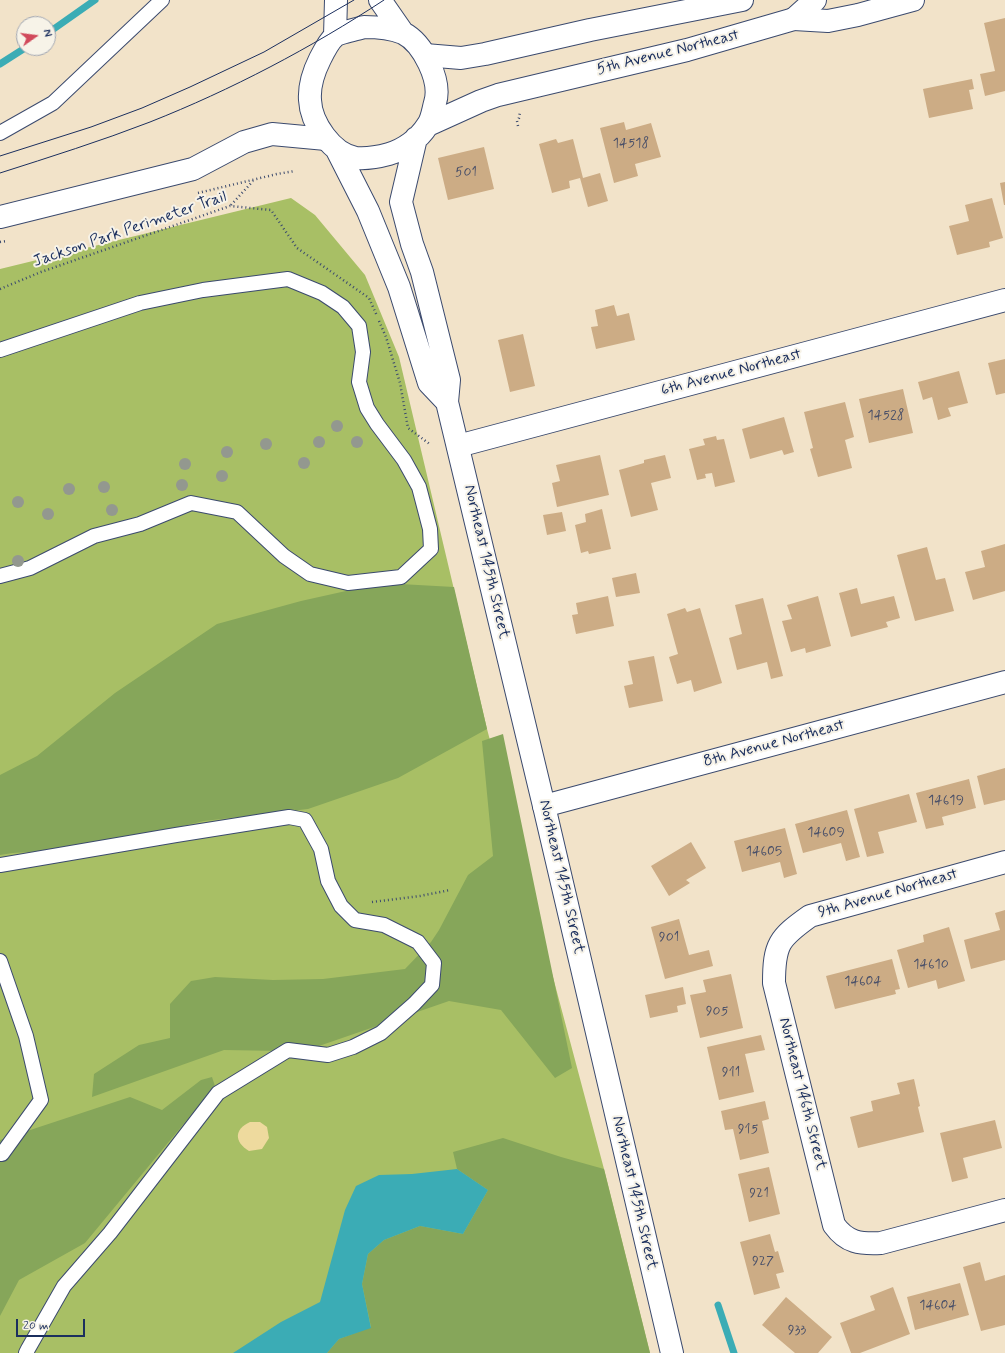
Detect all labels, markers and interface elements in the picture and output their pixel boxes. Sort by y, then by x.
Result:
north arrow [16,16,56,56]
street label: 5th Avenue Northeast [595,26,741,80]
text: N [39,28,54,39]
house number: 14518 [613,136,649,152]
house number: 501 [455,165,477,181]
street label: Jackson Park Perimeter Trail [31,188,229,272]
street label: 6th Avenue Northeast [659,345,803,401]
house number: 14528 [867,408,905,424]
street label: Northeast 145th Street [459,483,513,641]
street label: 8th Avenue Northeast [701,716,847,772]
house number: 14619 [928,793,964,809]
street label: Northeast 145th Street [534,798,588,956]
house number: 14609 [807,825,845,841]
house number: 14605 [746,844,782,860]
street label: 9th Avenue Northeast [816,865,960,923]
house number: 901 [659,930,679,946]
house number: 14610 [913,957,949,973]
house number: 14604 [844,974,882,990]
house number: 905 [706,1004,728,1020]
street label: Northeast 146th Street [774,1016,830,1172]
house number: 911 [722,1065,740,1081]
street label: Northeast 145th Street [607,1114,661,1272]
house number: 915 [738,1122,758,1138]
house number: 921 [749,1186,769,1202]
house number: 927 [752,1254,774,1270]
house number: 14604 [919,1298,957,1314]
scale bar [18,1311,87,1337]
text: 20 m [23,1318,49,1334]
house number: 933 [788,1323,806,1339]

